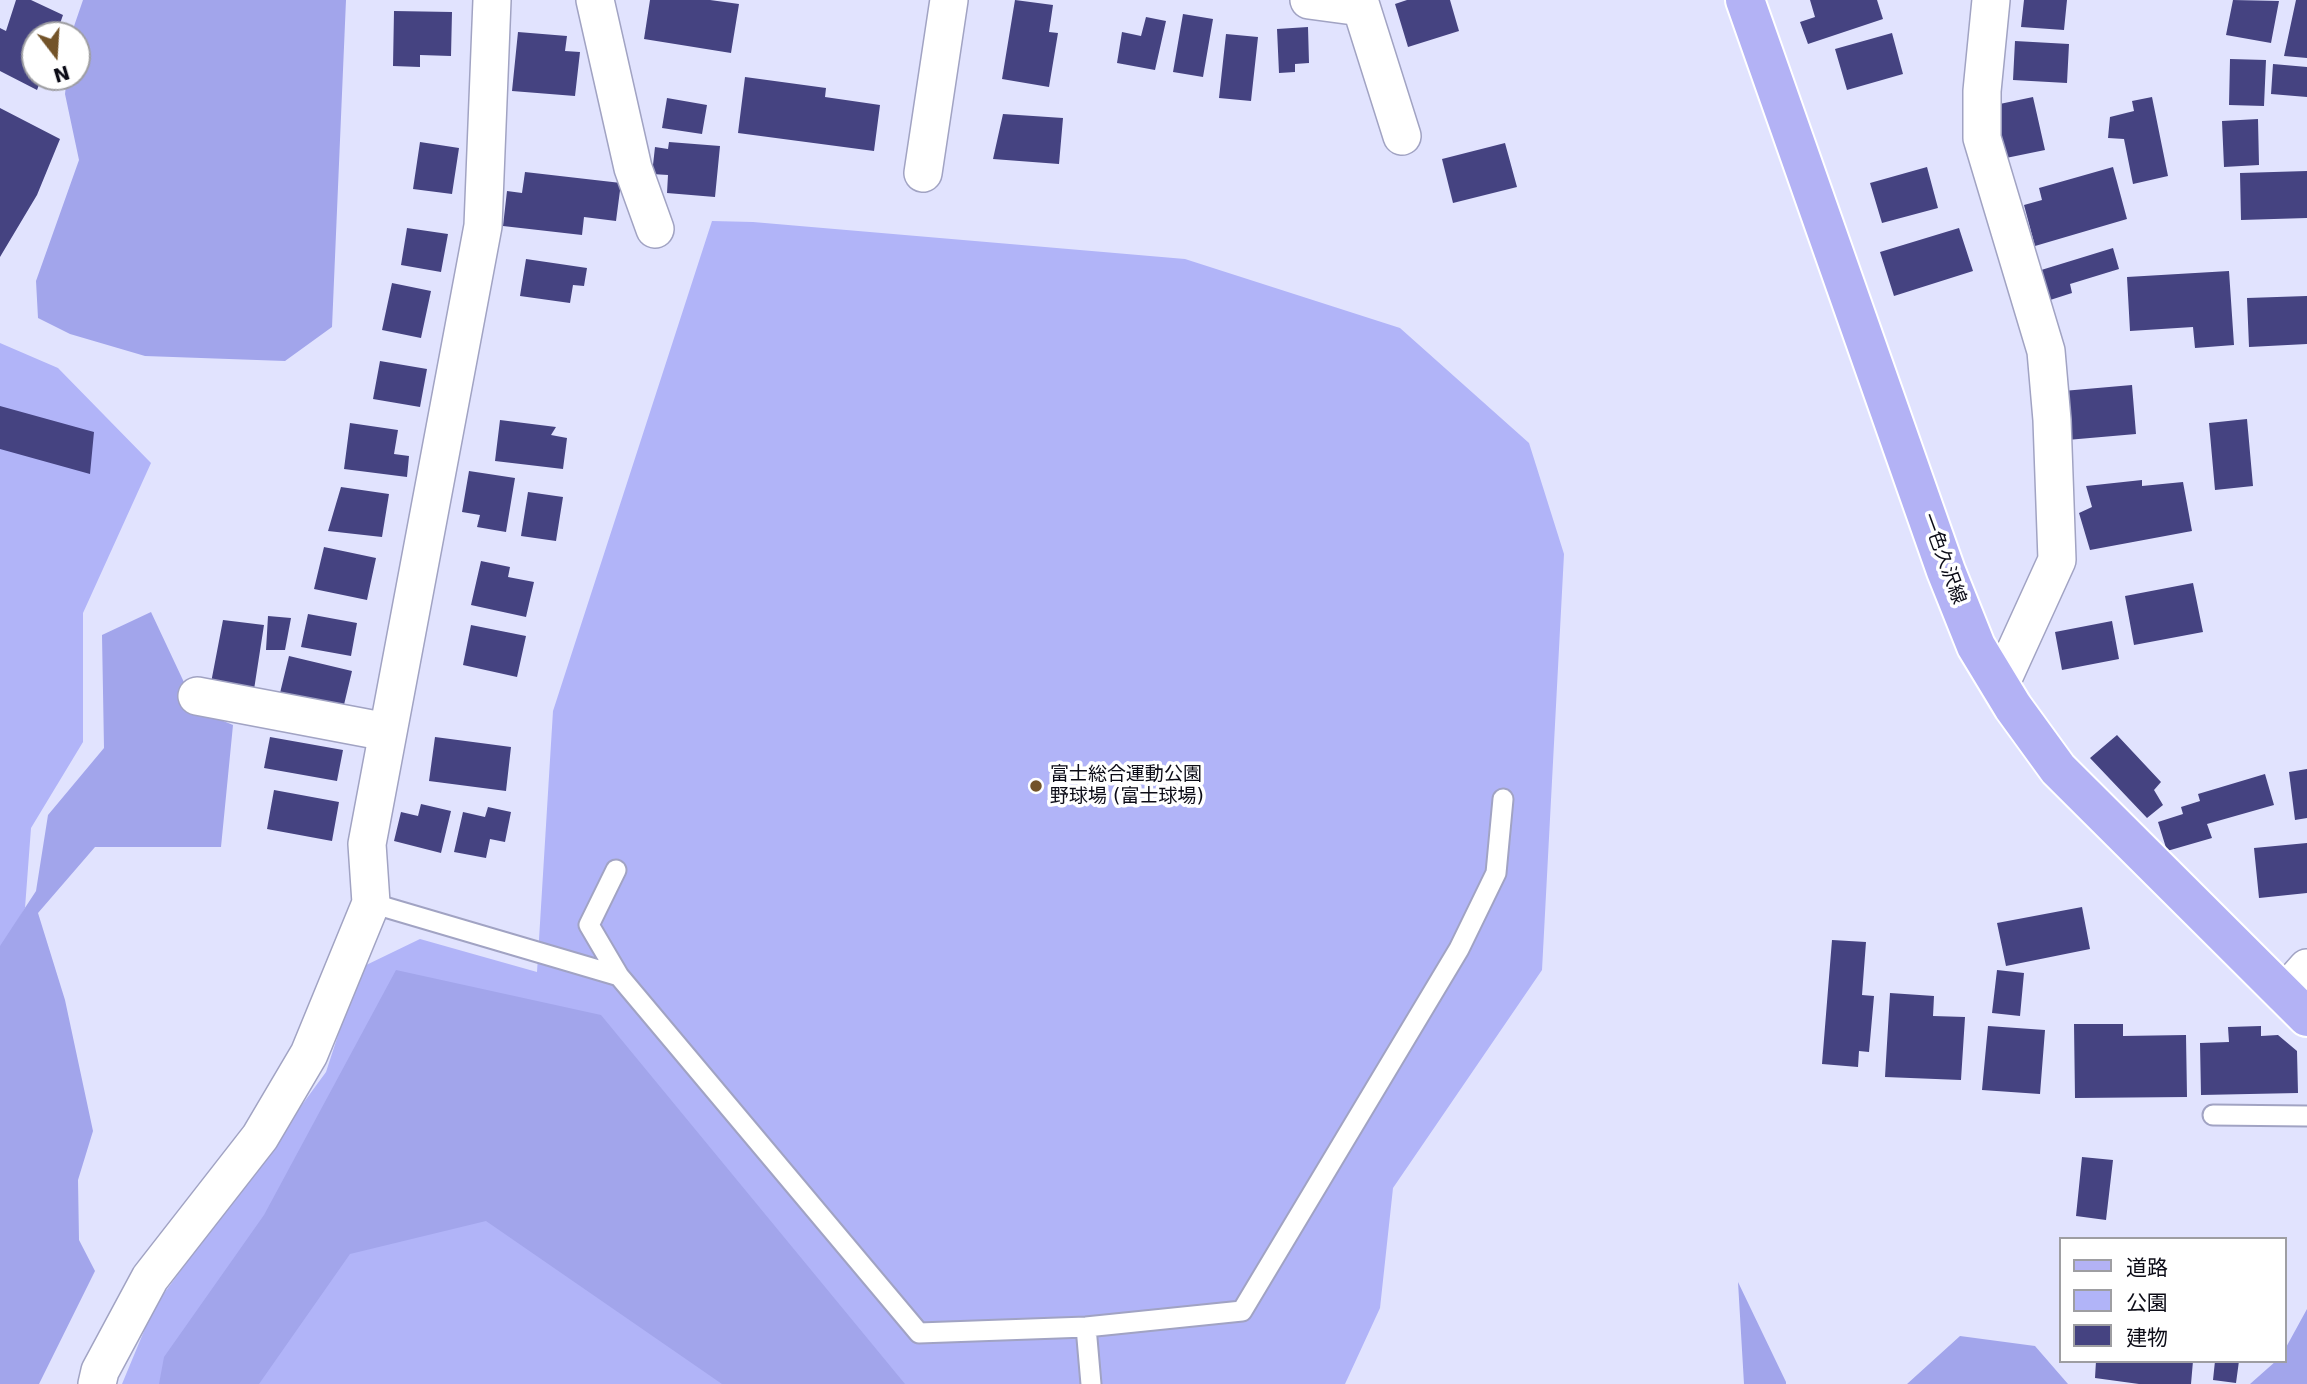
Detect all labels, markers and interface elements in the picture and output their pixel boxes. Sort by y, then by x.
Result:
north arrow [21,21,91,91]
text: N [51,61,72,87]
street label: 一色久沢線 [1916,510,1970,608]
place label: 富士総合運動公園 野球場 (富士球場) [1050,764,1204,808]
marker: 富士総合運動公園 野球場 (富士球場) [1028,778,1044,794]
legend [2058,1237,2286,1363]
text: 道路 [2126,1256,2168,1280]
text: 公園 [2126,1291,2168,1315]
text: 建物 [2126,1326,2168,1350]

